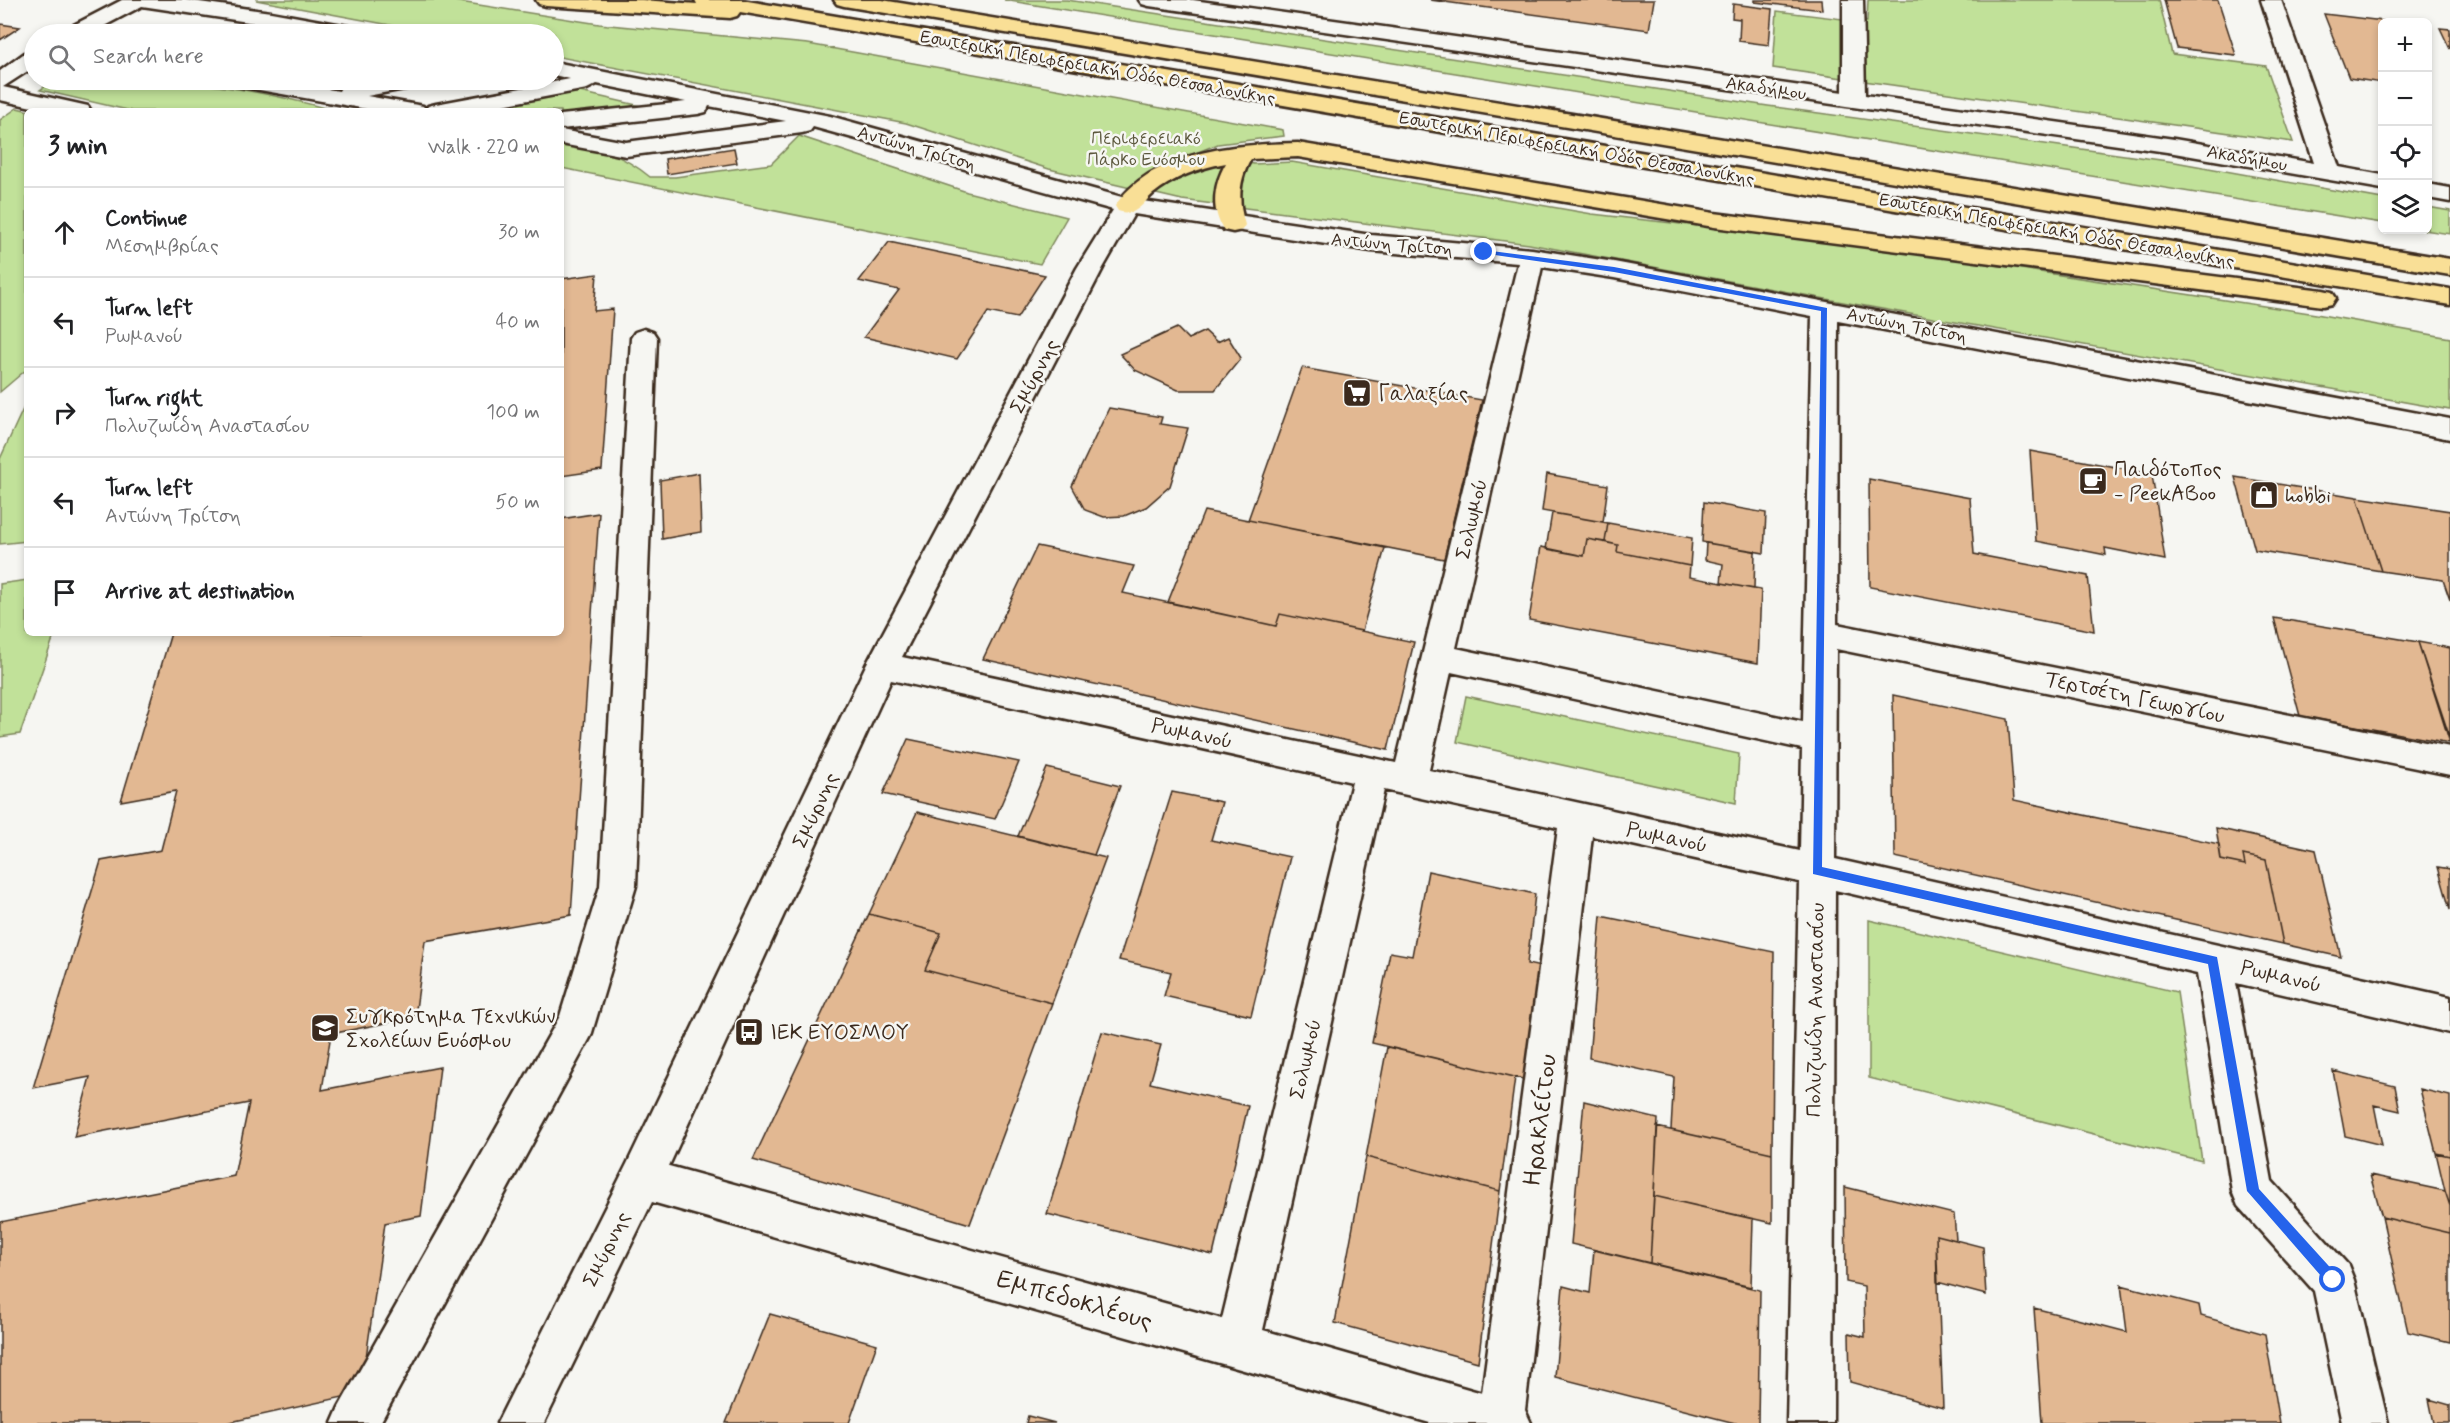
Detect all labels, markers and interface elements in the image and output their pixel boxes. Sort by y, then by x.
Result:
map controls [2378,18,2432,234]
button: + [2378,18,2432,72]
search box [24,24,564,90]
street label: Εσωτερική Περιφερειακή Οδός Θεσσαλονίκης [918,25,1277,111]
icon: search [45,41,78,74]
text: Search here [93,43,204,71]
street label: Ακαδήμου [1724,71,1808,107]
button: − [2378,72,2432,126]
street label: Εσωτερική Περιφερειακή Οδός Θεσσαλονίκης [1397,106,1756,192]
street label: Αντώνη Τρίτση [855,121,979,177]
button: locate [2378,126,2432,180]
park label: Περιφερειακό Πάρκο Ευόσμου [1087,127,1205,172]
text: 3 min [48,130,108,164]
text: Walk · 220 m [428,134,540,161]
street label: Ακαδήμου [2205,140,2289,178]
button: layers [2378,180,2432,234]
street label: Εσωτερική Περιφερειακή Οδός Θεσσαλονίκης [1877,188,2236,274]
text: Continue [105,205,187,233]
icon: ahead [48,216,81,249]
text: 30 m [498,219,540,246]
street label: Αντώνη Τρίτση [1330,228,1454,262]
text: Μεσημβρίας [105,233,219,260]
route end [1470,238,1496,264]
text: Turn left [105,295,193,323]
street label: Αντώνη Τρίτση [1844,303,1969,349]
icon: left [48,306,81,339]
text: 40 m [496,309,540,336]
text: Ρωμανού [105,323,183,350]
street label: Σμύρνης [1004,334,1066,419]
supermarket icon: Γαλαξίας [1341,377,1373,409]
place label: Γαλαξίας [1378,380,1468,408]
text: Turn right [105,385,203,413]
icon: right [48,396,81,429]
text: 100 m [486,399,540,426]
text: Πολυζωίδη Αναστασίου [105,413,309,440]
place label: Παιδότοπος - PeekABoo [2114,456,2222,508]
cafe icon: Παιδότοπος - PeekABoo [2077,465,2109,497]
text: Turn left [105,475,193,503]
street label: Σολωμού [1449,476,1495,562]
shop icon: hobbi [2248,479,2280,511]
place label: hobbi [2285,482,2331,510]
icon: left [48,486,81,519]
text: 50 m [495,489,540,516]
text: Αντώνη Τρίτση [105,503,241,530]
icon: arrive [48,576,81,609]
text: Arrive at destination [105,578,295,606]
street label: Τερτσέτη Γεωργίου [2042,664,2227,731]
street label: Ρωμανού [1149,712,1235,756]
street label: Σμύρνης [786,768,846,853]
street label: Ρωμανού [1624,816,1710,860]
street label: Πολυζωίδη Αναστασίου [1800,903,1832,1117]
street label: Ρωμανού [2238,954,2324,1000]
place label: Συγκρότημα Τεχνικών Σχολείων Ευόσμου [346,1003,555,1055]
school or university icon: Συγκρότημα Τεχνικών Σχολείων Ευόσμου [309,1012,341,1044]
bus stop icon: ΙΕΚ ΕΥΟΣΜΟΥ [733,1016,765,1048]
street label: Σολωμού [1283,1016,1329,1102]
place label: ΙΕΚ ΕΥΟΣΜΟΥ [770,1019,909,1047]
street label: Ηρακλείτου [1516,1052,1566,1188]
street label: Σμύρνης [577,1207,637,1292]
street label: Εμπεδοκλέους [993,1262,1156,1339]
route start [2319,1266,2345,1292]

